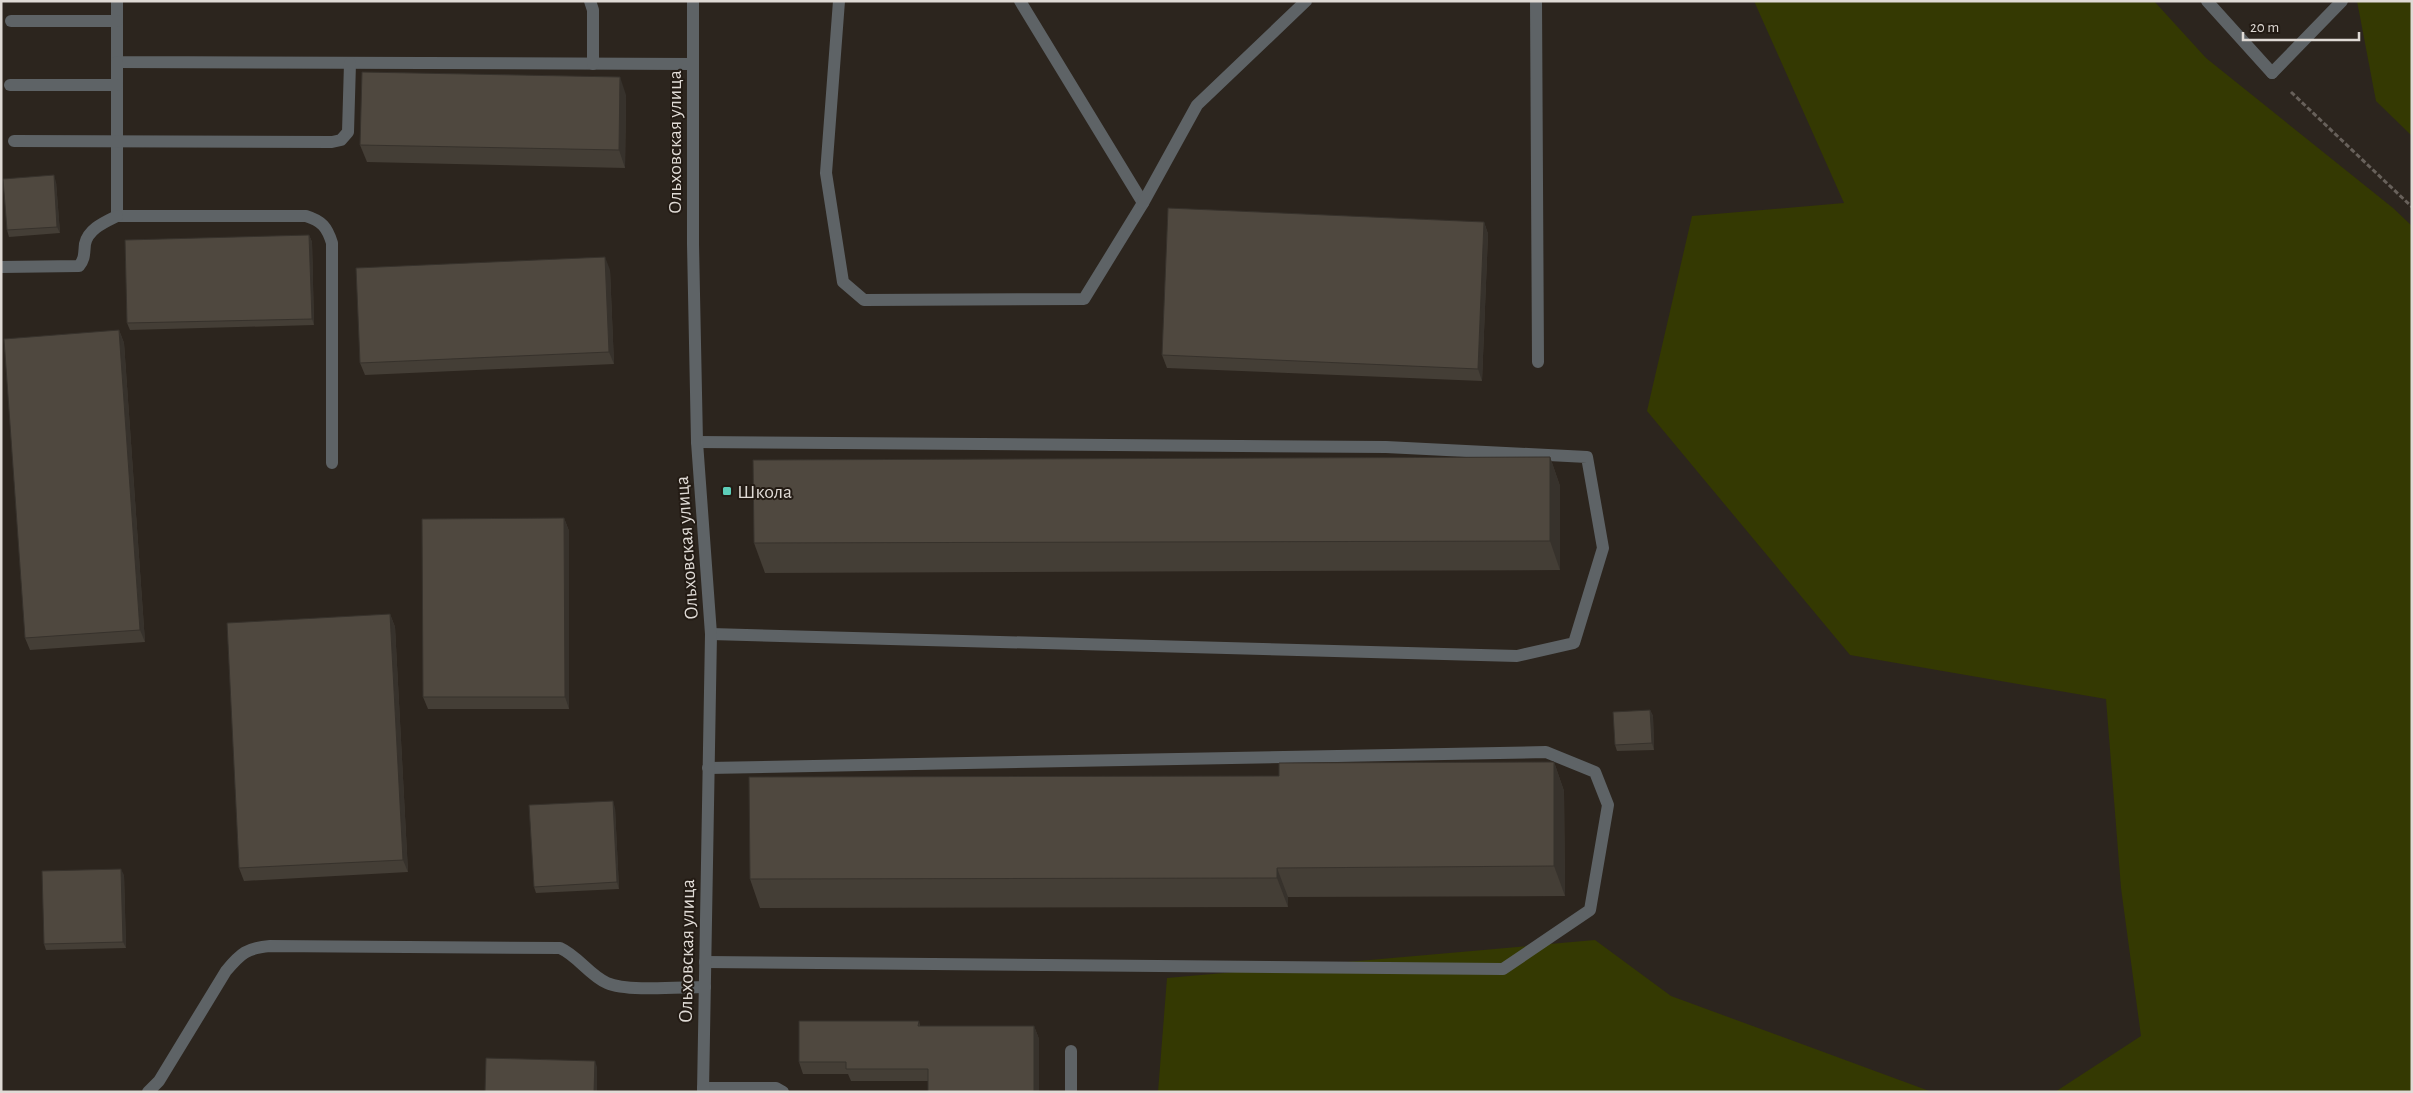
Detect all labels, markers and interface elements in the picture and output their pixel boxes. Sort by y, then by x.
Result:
scale bar [2243,10,2359,42]
text: 20 m [2250,20,2279,35]
street label: Ольховская улица [665,70,685,214]
street label: Ольховская улица [672,475,702,620]
place label: Школа [737,482,792,502]
marker: Школа [721,485,733,497]
street label: Ольховская улица [676,879,698,1023]

